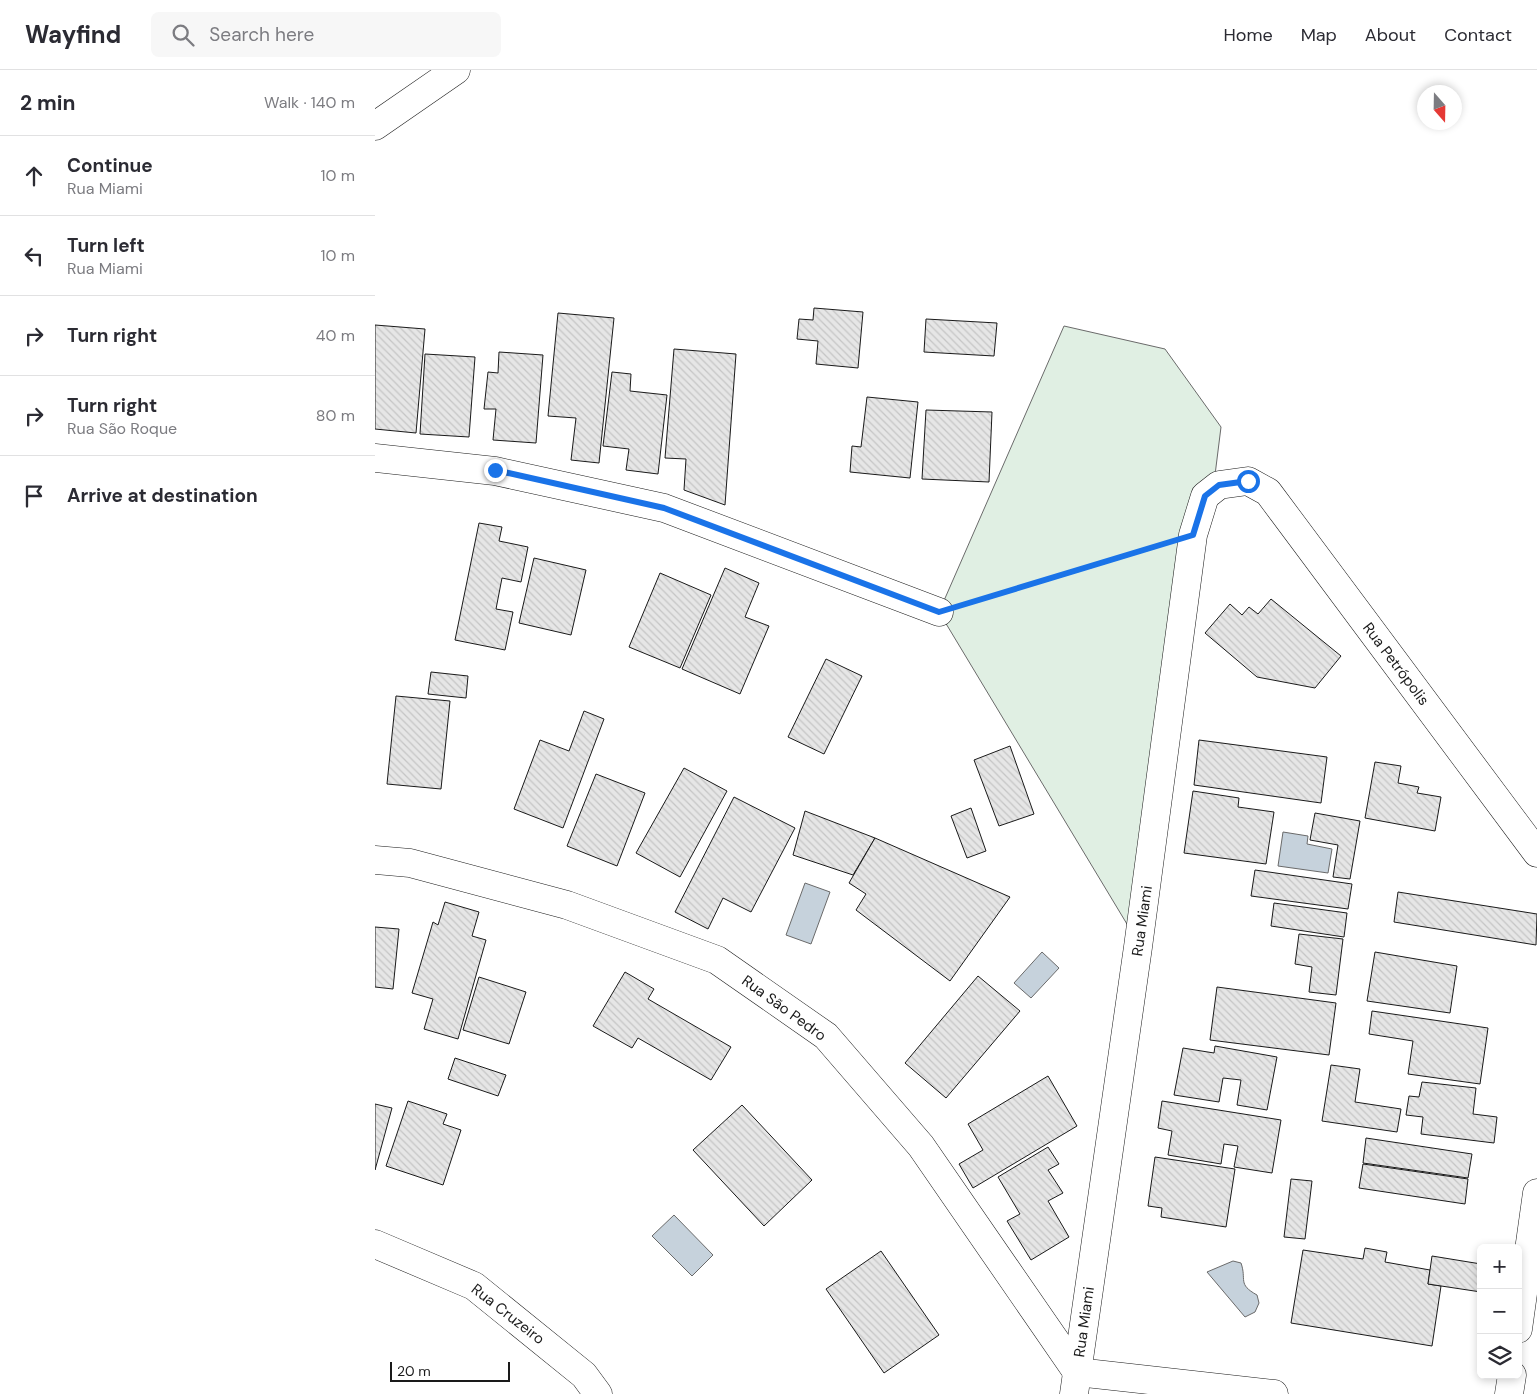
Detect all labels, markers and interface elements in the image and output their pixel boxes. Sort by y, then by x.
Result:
search box [151,12,501,57]
text: Wayfind [25,19,121,50]
icon: search [169,21,197,49]
text: Search here [209,22,314,47]
text: Home [1223,23,1273,47]
text: Map [1301,23,1337,47]
text: About [1365,23,1416,47]
text: Contact [1444,23,1512,47]
north arrow [1417,85,1462,130]
text: 2 min [20,89,76,117]
text: Walk · 140 m [264,92,355,113]
text: Continue [67,153,153,178]
icon: ahead [20,162,48,190]
text: 10 m [321,165,355,186]
text: Rua Miami [67,178,143,199]
text: Turn left [67,233,145,258]
icon: left [20,242,48,270]
text: 10 m [321,245,355,266]
text: Rua Miami [67,258,143,279]
icon: right [20,322,48,350]
text: Turn right [67,323,157,348]
text: 40 m [316,325,355,346]
text: Turn right [67,393,157,418]
icon: right [20,402,48,430]
text: 80 m [316,405,355,426]
text: Rua São Roque [67,418,177,439]
route end [484,459,507,482]
route start [1237,470,1260,493]
icon: arrive [20,482,48,510]
text: Arrive at destination [67,483,258,508]
street label: Rua Petrópolis [1358,618,1434,710]
street label: Rua Miami [1127,884,1157,958]
street label: Rua São Pedro [738,971,830,1045]
map controls [1477,1244,1522,1379]
button: + [1477,1244,1522,1289]
street label: Rua Cruzeiro [467,1279,549,1349]
street label: Rua Miami [1069,1285,1099,1359]
button: − [1477,1289,1522,1334]
button: layers [1477,1334,1522,1379]
scale bar [390,1359,510,1382]
text: 20 m [397,1362,431,1380]

